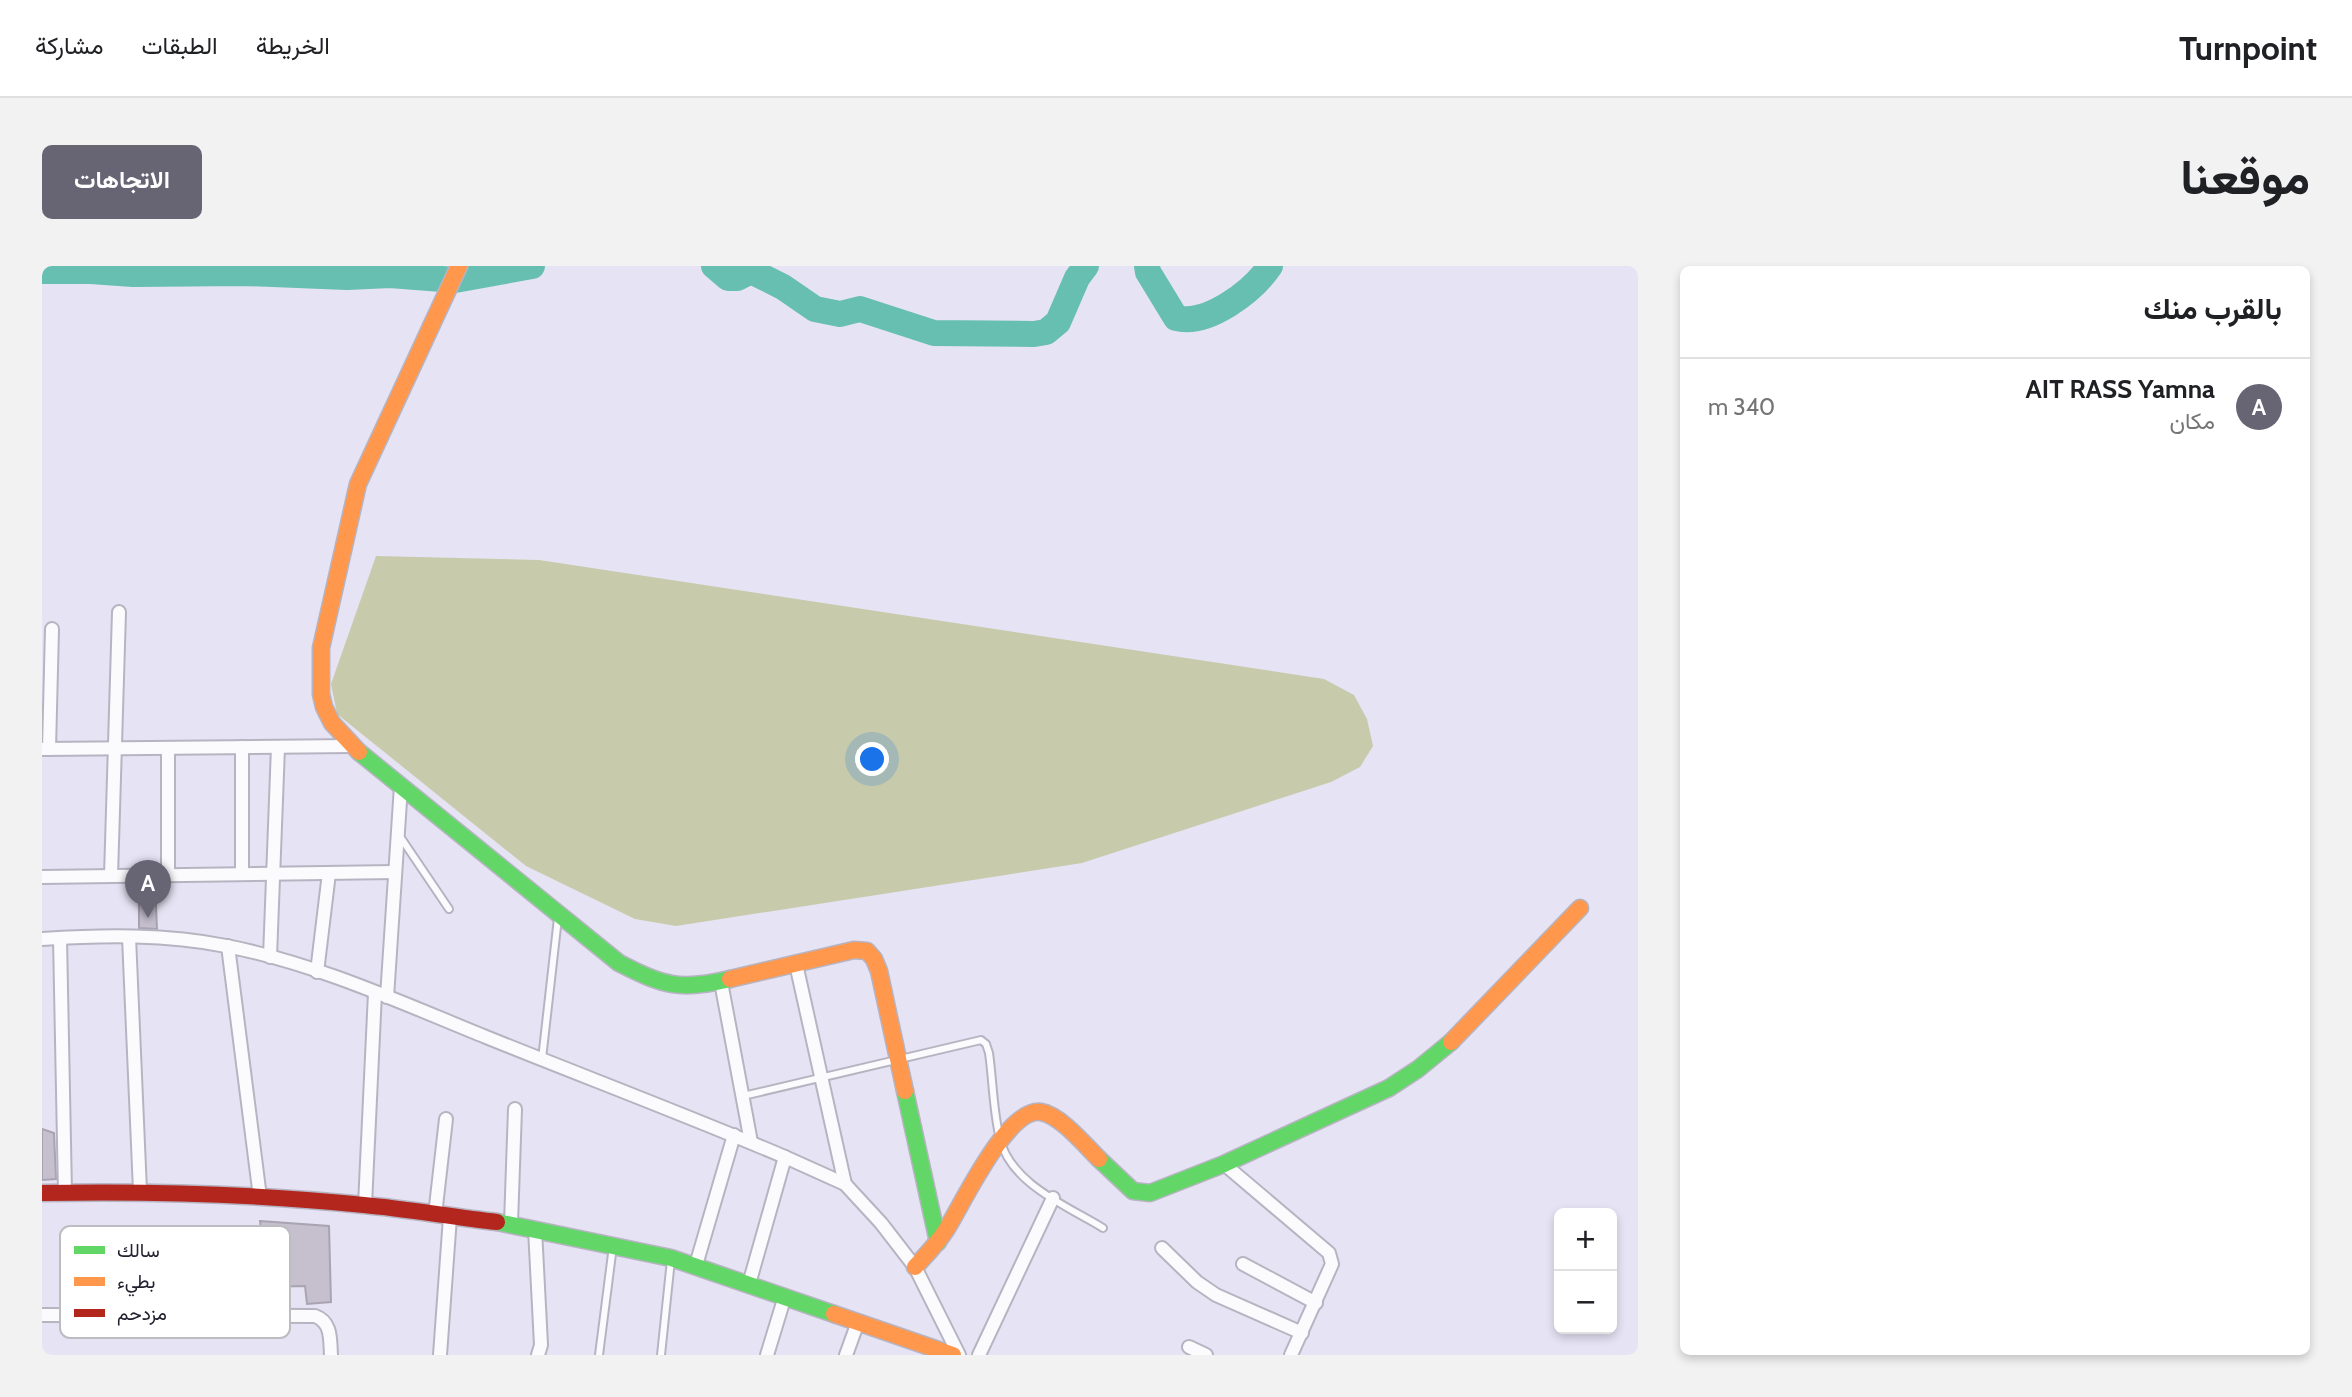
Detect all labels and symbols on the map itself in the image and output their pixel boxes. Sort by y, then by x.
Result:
your location [855,742,889,776]
pin: A [125,860,171,918]
legend [60,1226,290,1338]
text: سالك [117,1239,160,1262]
text: بطيء [117,1270,155,1297]
text: مزدحم [117,1302,167,1326]

